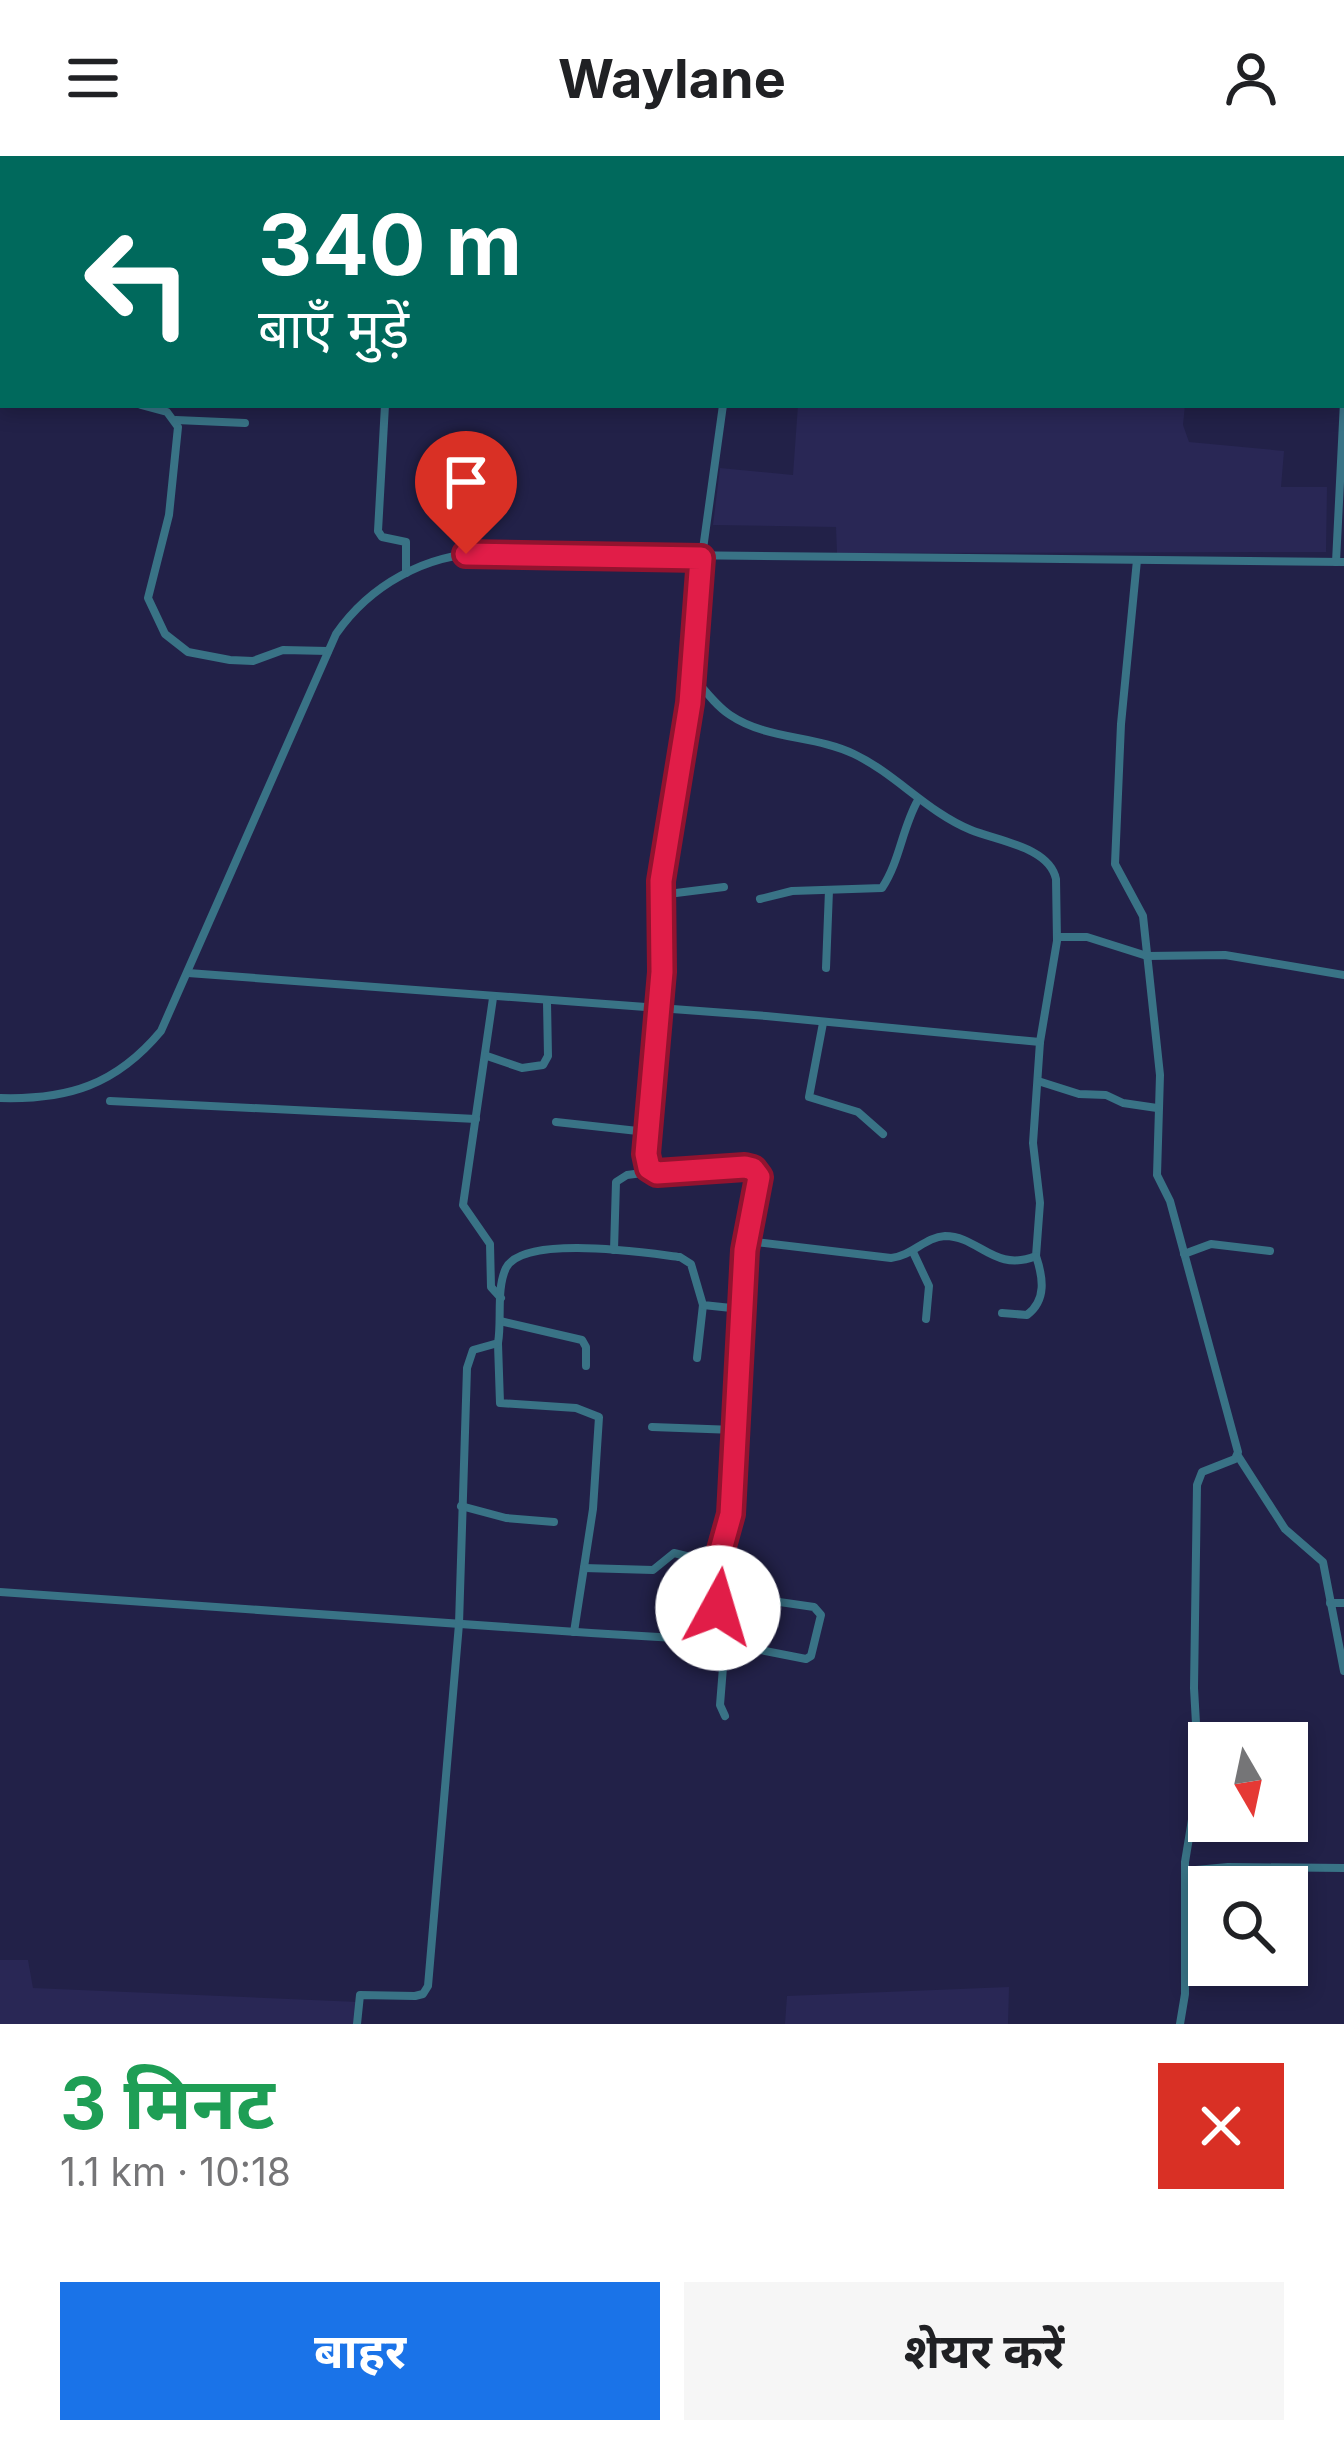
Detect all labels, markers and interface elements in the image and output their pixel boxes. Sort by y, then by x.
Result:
icon: menu [60,45,126,111]
icon: person [1218,45,1284,111]
text: Waylane [558,46,786,111]
text: 340 m [258,194,522,295]
icon: left [60,204,216,360]
text: बाएँ मुड़ें [258,296,409,361]
pin [415,431,517,554]
icon: arrive [433,449,499,515]
position arrow [655,1545,781,1671]
north arrow [1188,1722,1308,1842]
map controls [1188,1722,1308,1986]
button: search [1188,1866,1308,1986]
text: 3 मिनट [60,2059,275,2146]
button: close [1158,2063,1284,2189]
text: 1.1 km · 10:18 [60,2148,291,2195]
button: बाहर [60,2282,660,2420]
button: शेयर करें [684,2282,1284,2420]

